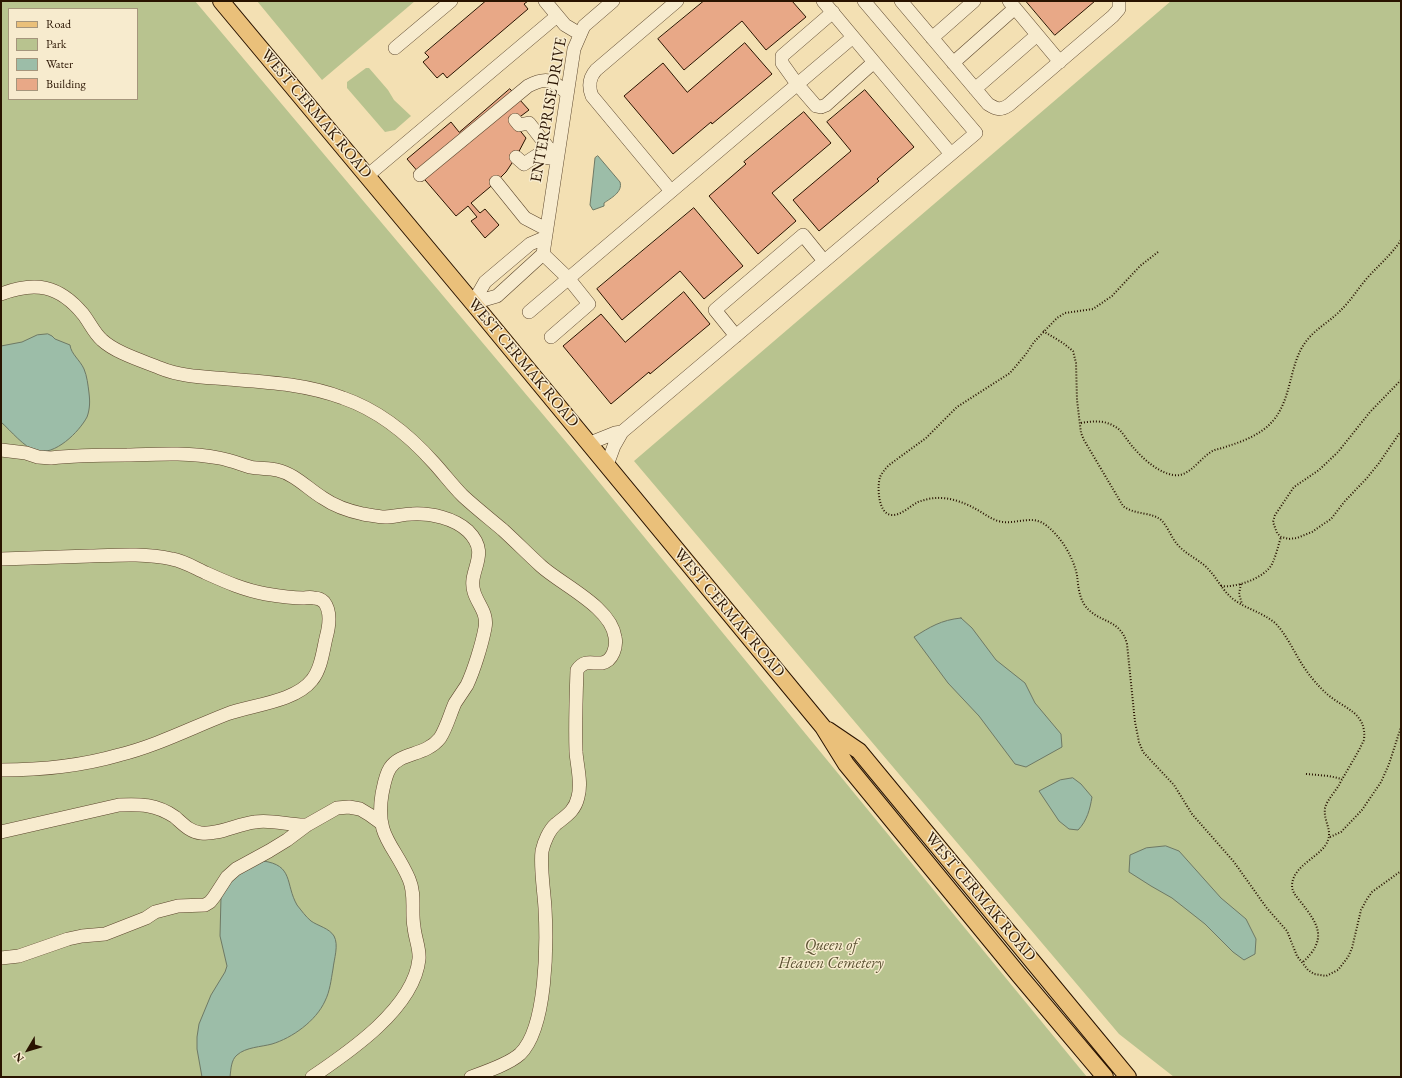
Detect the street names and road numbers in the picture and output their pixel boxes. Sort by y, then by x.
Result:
street label: ENTERPRISE DRIVE [527,36,571,184]
street label: WEST CERMAK ROAD [256,46,376,182]
street label: WEST CERMAK ROAD [463,295,583,431]
street label: WEST CERMAK ROAD [669,545,789,681]
street label: WEST CERMAK ROAD [920,829,1040,965]

